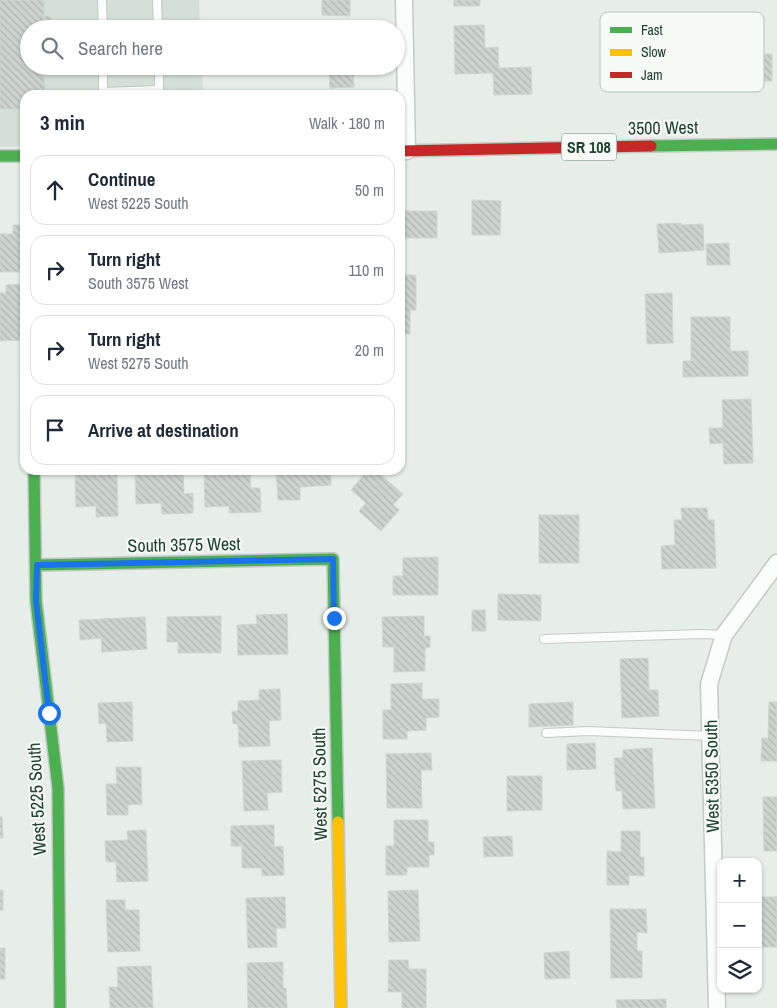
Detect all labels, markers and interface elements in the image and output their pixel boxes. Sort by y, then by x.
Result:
legend [600,12,764,92]
search box [20,20,405,75]
text: Fast [641,21,663,39]
icon: search [38,34,66,62]
text: Search here [78,35,163,61]
text: Slow [641,43,667,61]
text: Jam [641,66,663,84]
text: 3 min [40,108,85,137]
text: Walk · 180 m [309,112,385,134]
street label: 3500 West [628,114,698,141]
road number: SR 108 [562,134,616,160]
text: Continue [88,166,156,192]
icon: ahead [41,176,69,204]
text: 50 m [355,179,384,201]
text: West 5225 South [88,192,188,214]
text: Turn right [88,246,160,272]
icon: right [41,256,69,284]
text: 110 m [348,259,384,281]
text: South 3575 West [88,272,188,294]
text: Turn right [88,326,160,352]
icon: right [41,336,69,364]
text: 20 m [355,339,384,361]
text: West 5275 South [88,352,188,374]
icon: arrive [41,416,69,444]
text: Arrive at destination [88,417,239,443]
street label: South 3575 West [127,531,241,558]
route end [323,607,346,630]
route start [38,702,61,725]
street label: West 5350 South [698,719,725,833]
street label: West 5275 South [306,727,333,841]
street label: West 5225 South [21,742,52,856]
map controls [717,858,762,993]
button: + [717,858,762,903]
button: − [717,903,762,948]
button: layers [717,948,762,993]

